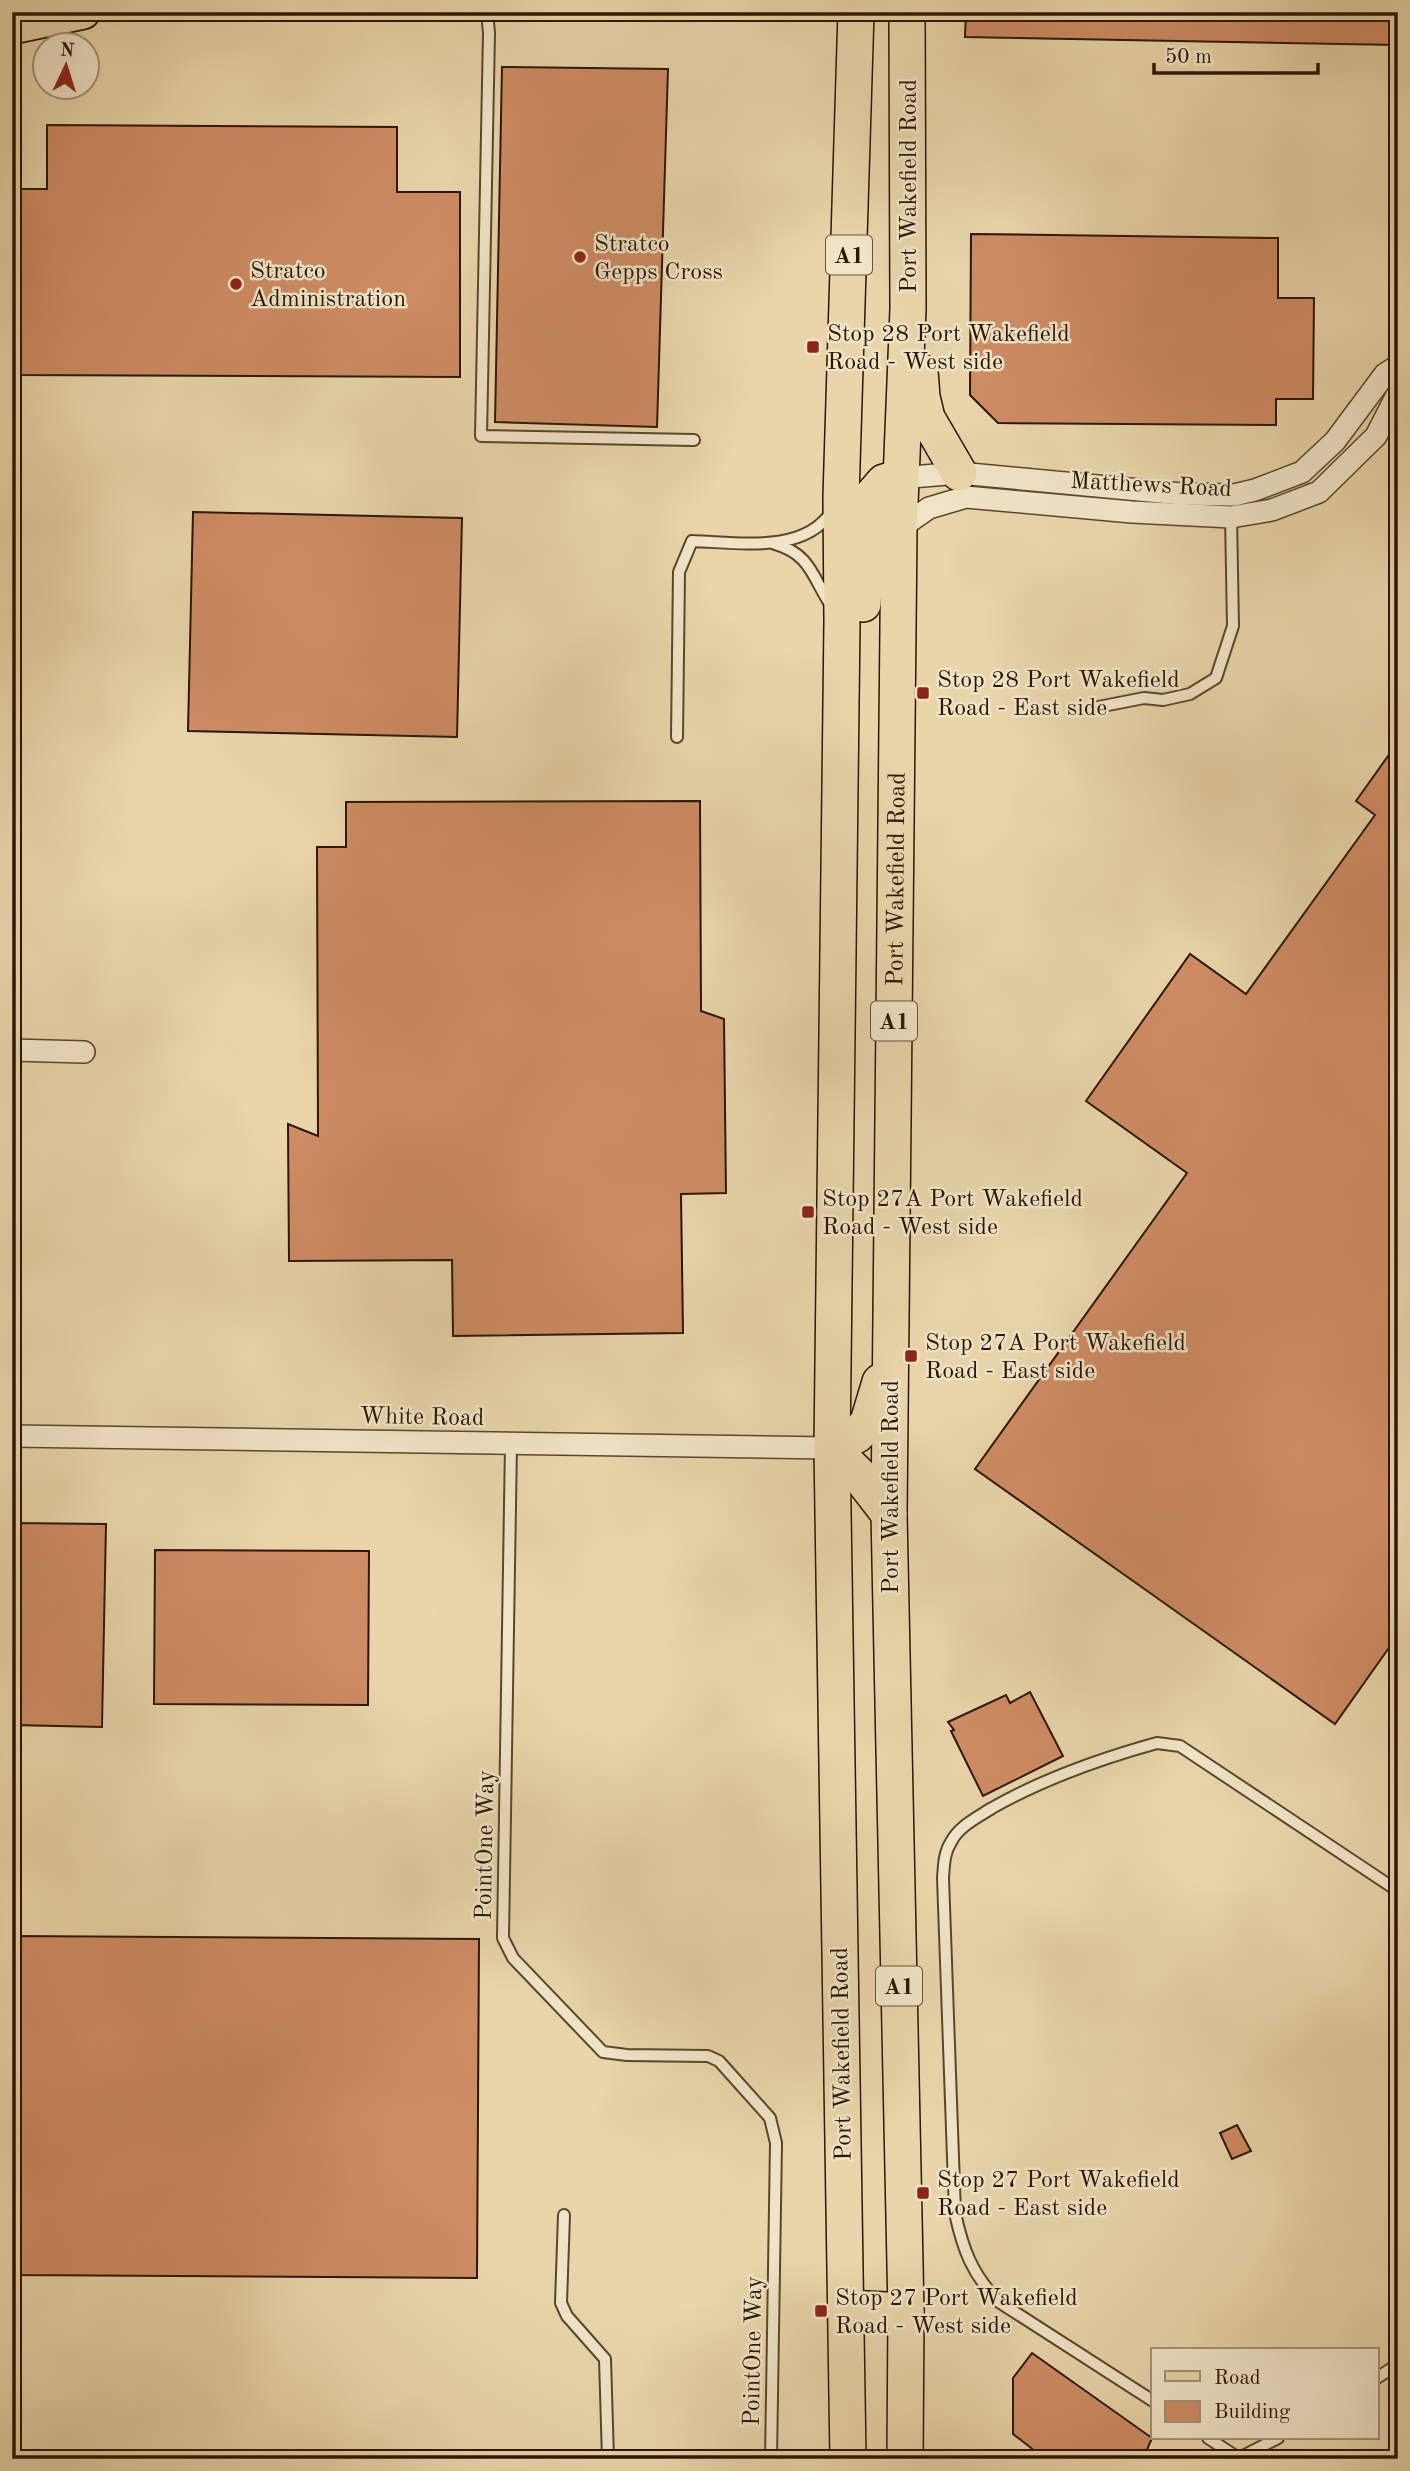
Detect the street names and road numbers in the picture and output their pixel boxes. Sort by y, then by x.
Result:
street label: Port Wakefield Road [898,79,922,293]
road number: A1 [826,236,872,274]
street label: Matthews Road [1069,470,1232,502]
street label: Port Wakefield Road [884,772,911,986]
road number: A1 [871,1002,917,1040]
street label: Port Wakefield Road [880,1380,904,1594]
street label: White Road [359,1405,485,1431]
street label: PointOne Way [473,1769,499,1920]
street label: Port Wakefield Road [829,1947,857,2161]
road number: A1 [876,1966,922,2006]
street label: PointOne Way [741,2275,767,2426]

